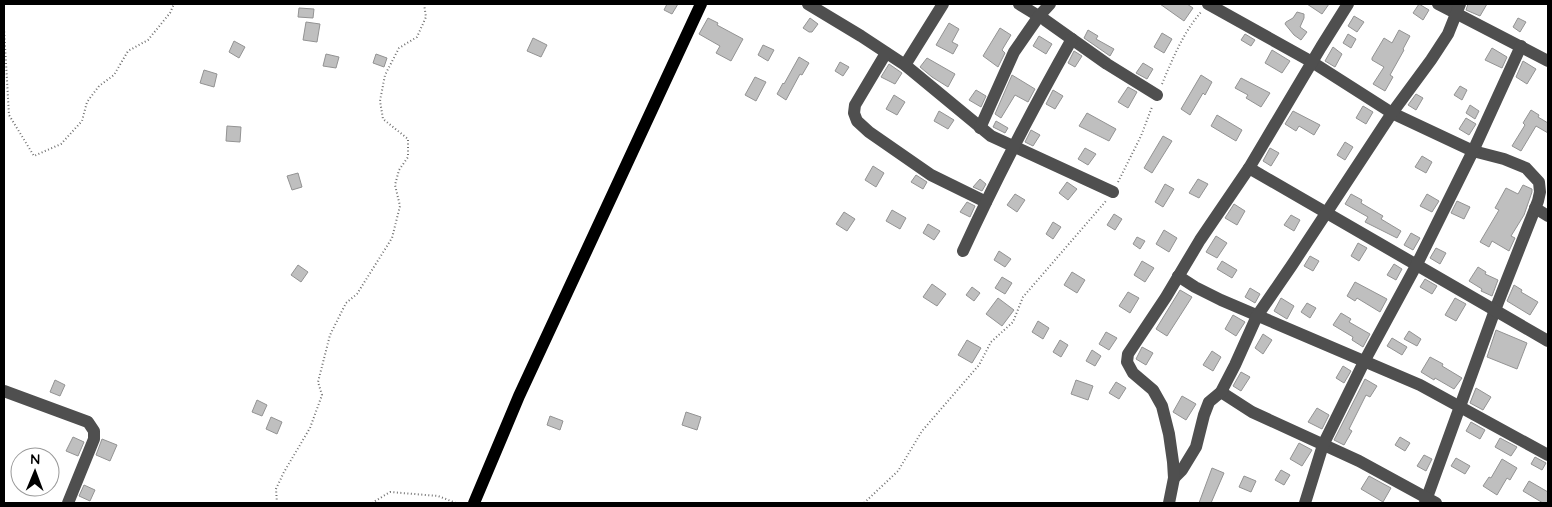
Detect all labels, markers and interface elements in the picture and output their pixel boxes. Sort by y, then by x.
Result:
north arrow [10,447,60,497]
text: N [30,450,41,468]

